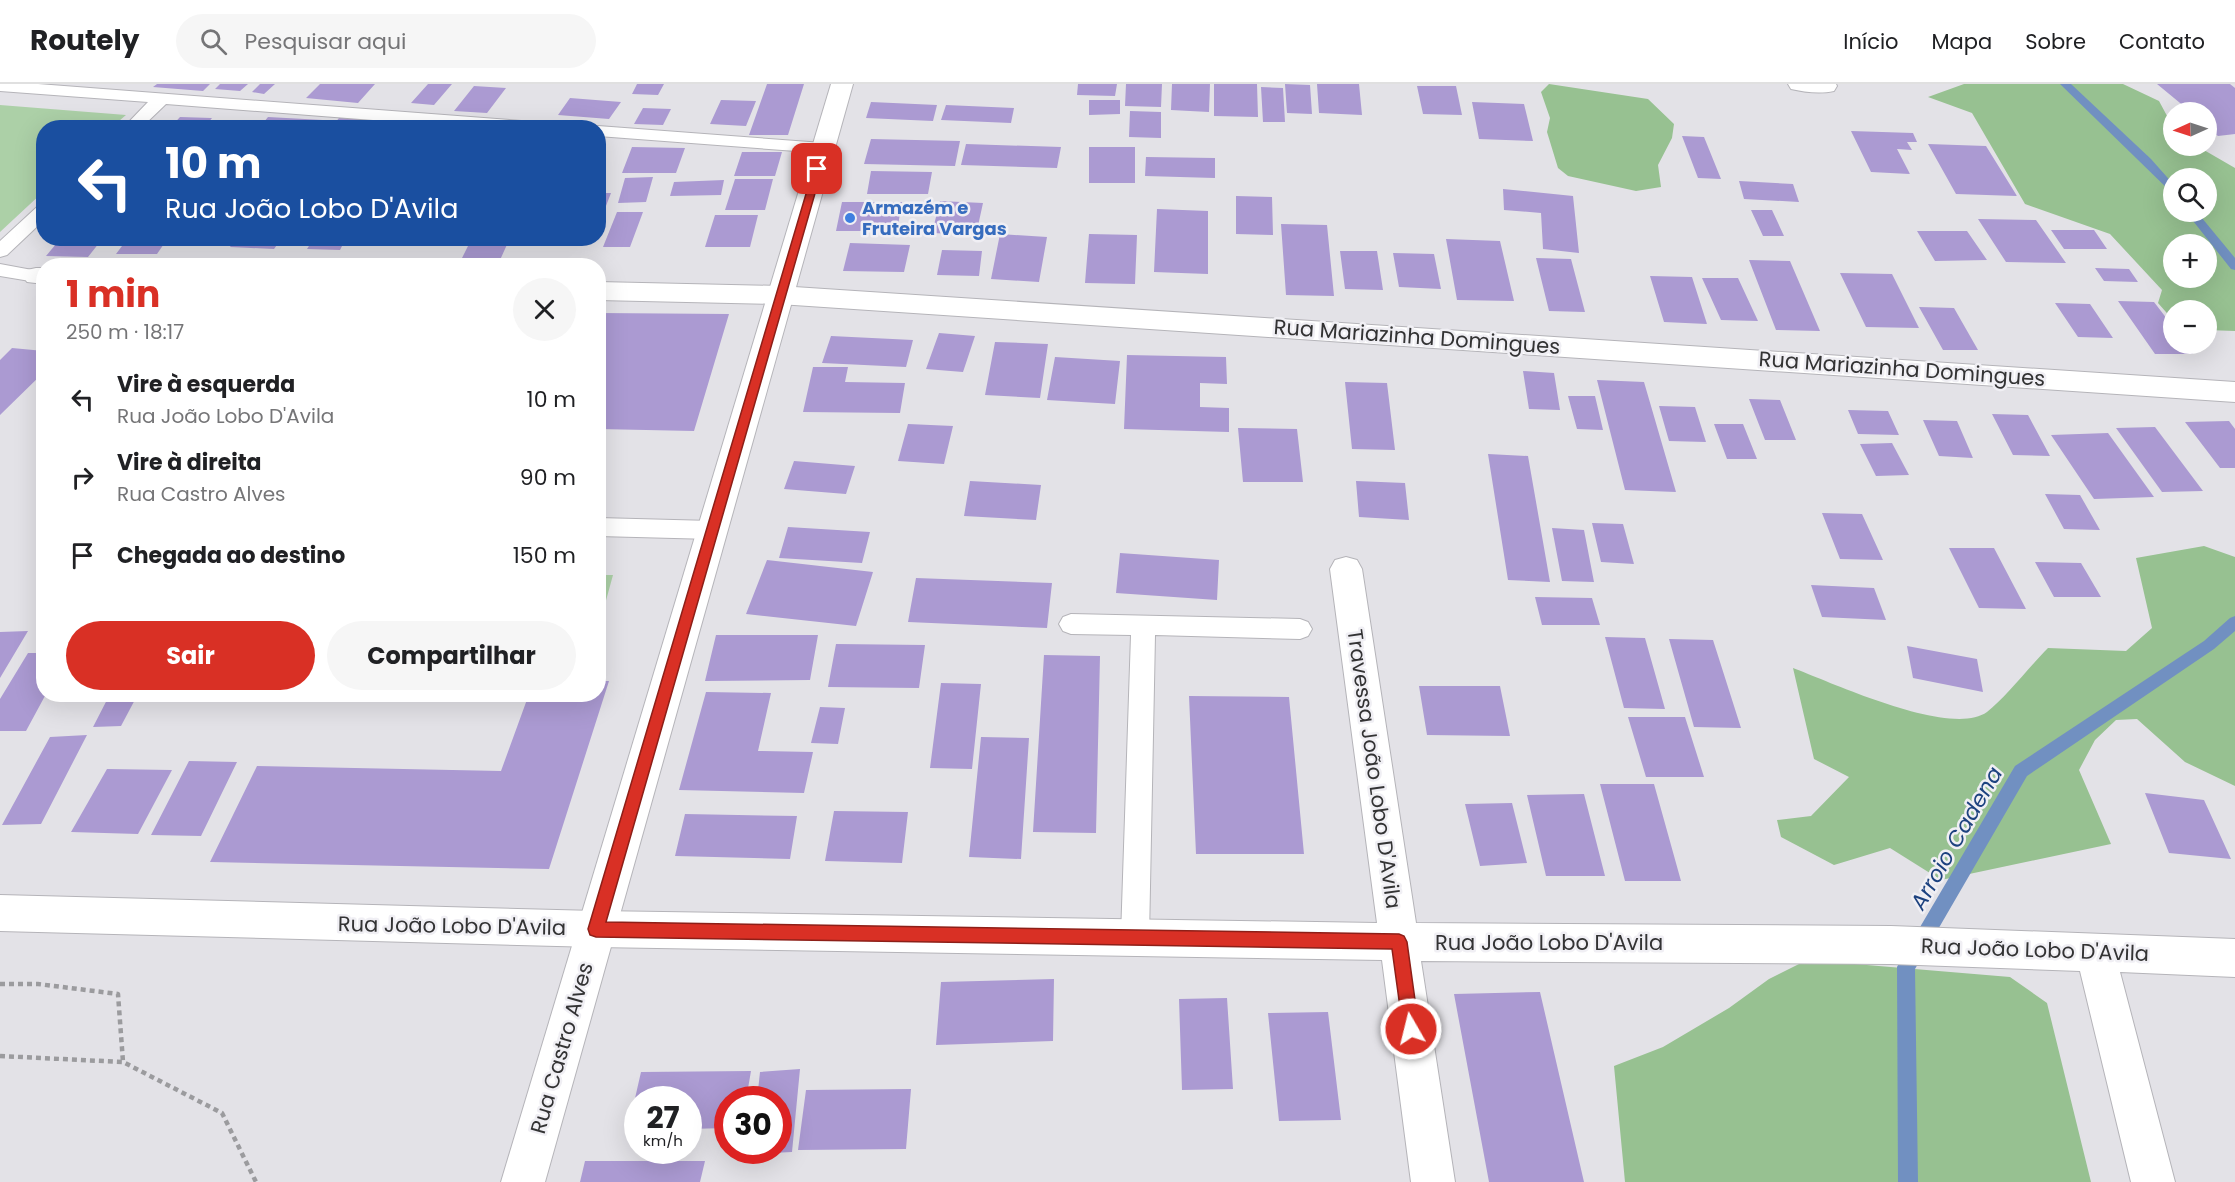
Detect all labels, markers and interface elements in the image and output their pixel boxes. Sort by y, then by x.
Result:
search box [176,14,596,68]
text: Routely [30,21,140,60]
icon: search [197,25,230,58]
text: Pesquisar aqui [245,26,406,57]
text: Início [1843,27,1898,56]
text: Mapa [1931,27,1992,56]
text: Sobre [2025,27,2086,56]
text: Contato [2119,27,2205,56]
north arrow [2163,102,2217,156]
map controls [2163,102,2217,354]
text: 10 m [165,134,262,193]
pin [791,143,842,194]
icon: left [66,144,144,222]
icon: arrive [800,152,833,185]
button: search [2163,168,2217,222]
text: Rua João Lobo D'Avila [165,190,458,227]
place label: Armazém e Fruteira Vargas [862,195,1007,241]
marker: Armazém e Fruteira Vargas [843,211,857,225]
button: + [2163,234,2217,288]
text: 1 min [66,269,160,320]
button: close [513,278,576,341]
button: − [2163,300,2217,354]
street label: Rua Mariazinha Domingues [1273,312,1561,361]
text: 250 m · 18:17 [66,318,184,346]
street label: Rua Mariazinha Domingues [1758,344,2046,393]
text: Vire à esquerda [117,369,295,400]
icon: left [66,383,99,416]
text: 10 m [527,384,576,415]
text: Rua João Lobo D'Avila [117,402,334,430]
text: Vire à direita [117,447,262,478]
icon: right [66,461,99,494]
text: 90 m [520,462,576,493]
text: Rua Castro Alves [117,480,286,508]
icon: arrive [66,539,99,572]
text: Chegada ao destino [117,540,345,571]
text: 150 m [513,540,576,571]
button: Sair [66,621,315,690]
button: Compartilhar [327,621,576,690]
street label: Travessa João Lobo D'Avila [1341,627,1408,911]
water label: Arroio Cadena [1902,761,2010,916]
street label: Rua João Lobo D'Avila [338,909,566,942]
street label: Rua João Lobo D'Avila [1435,928,1663,957]
street label: Rua João Lobo D'Avila [1920,931,2150,968]
street label: Rua Castro Alves [523,959,600,1137]
position arrow [1379,997,1443,1061]
speed limit sign: 30 [714,1086,792,1164]
text: 27 [646,1096,680,1139]
text: km/h [643,1130,683,1151]

